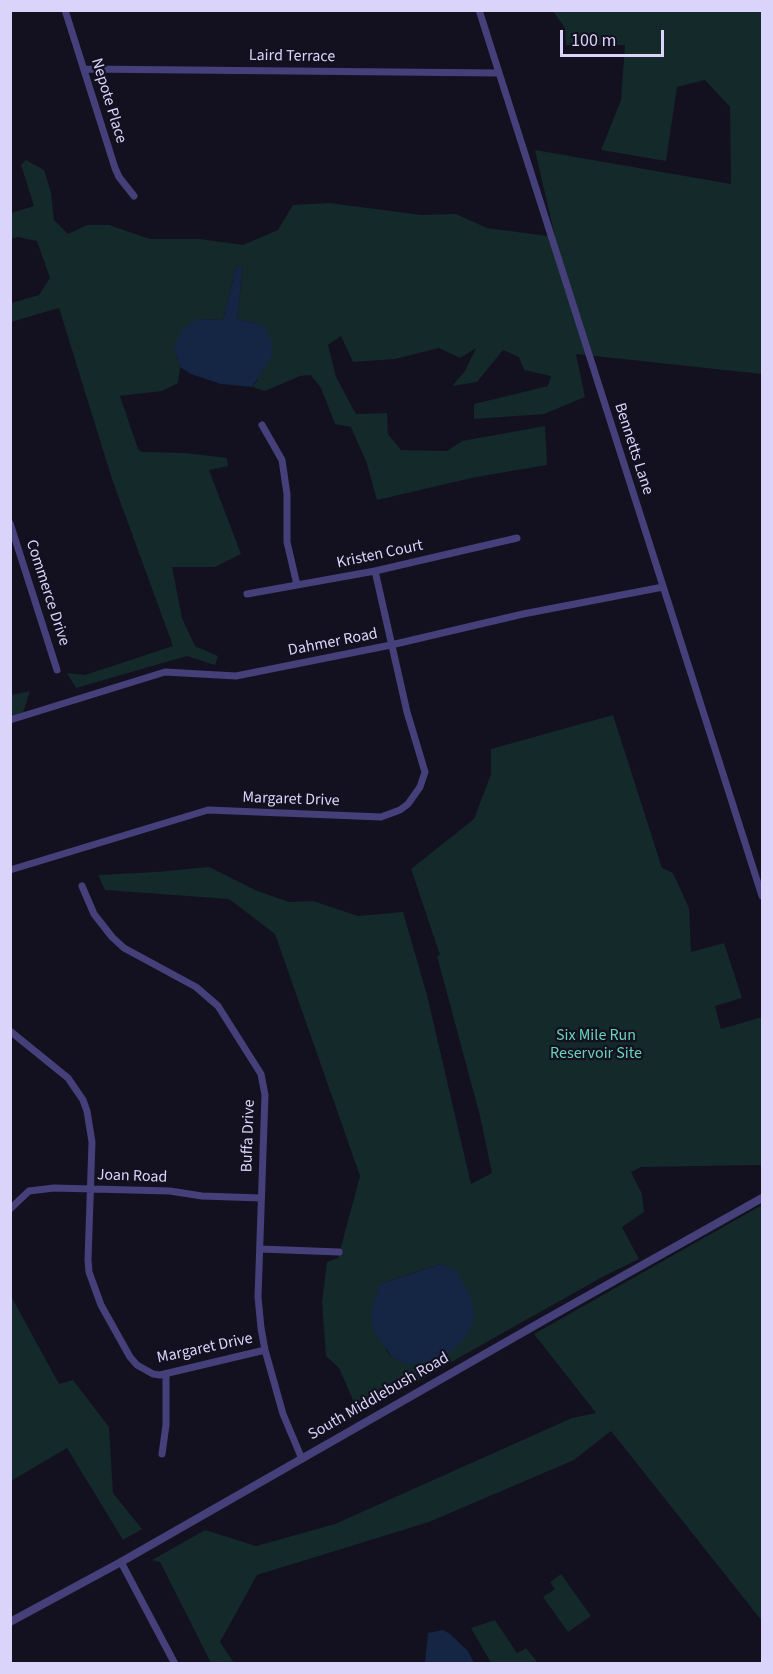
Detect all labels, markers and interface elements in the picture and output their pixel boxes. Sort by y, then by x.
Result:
scale bar [563,18,666,56]
text: 100 m [571,28,616,53]
street label: Laird Terrace [249,47,335,67]
street label: Nepote Place [86,56,130,146]
street label: Bennetts Lane [609,401,657,497]
street label: Kristen Court [335,536,425,574]
street label: Commerce Drive [21,538,73,648]
street label: Dahmer Road [287,625,379,661]
street label: Margaret Drive [242,789,340,811]
park label: Six Mile Run Reservoir Site [550,1026,642,1064]
street label: Buffa Drive [238,1099,260,1173]
street label: Joan Road [96,1166,168,1188]
street label: Margaret Drive [155,1329,255,1369]
street label: South Middlebush Road [305,1349,453,1445]

